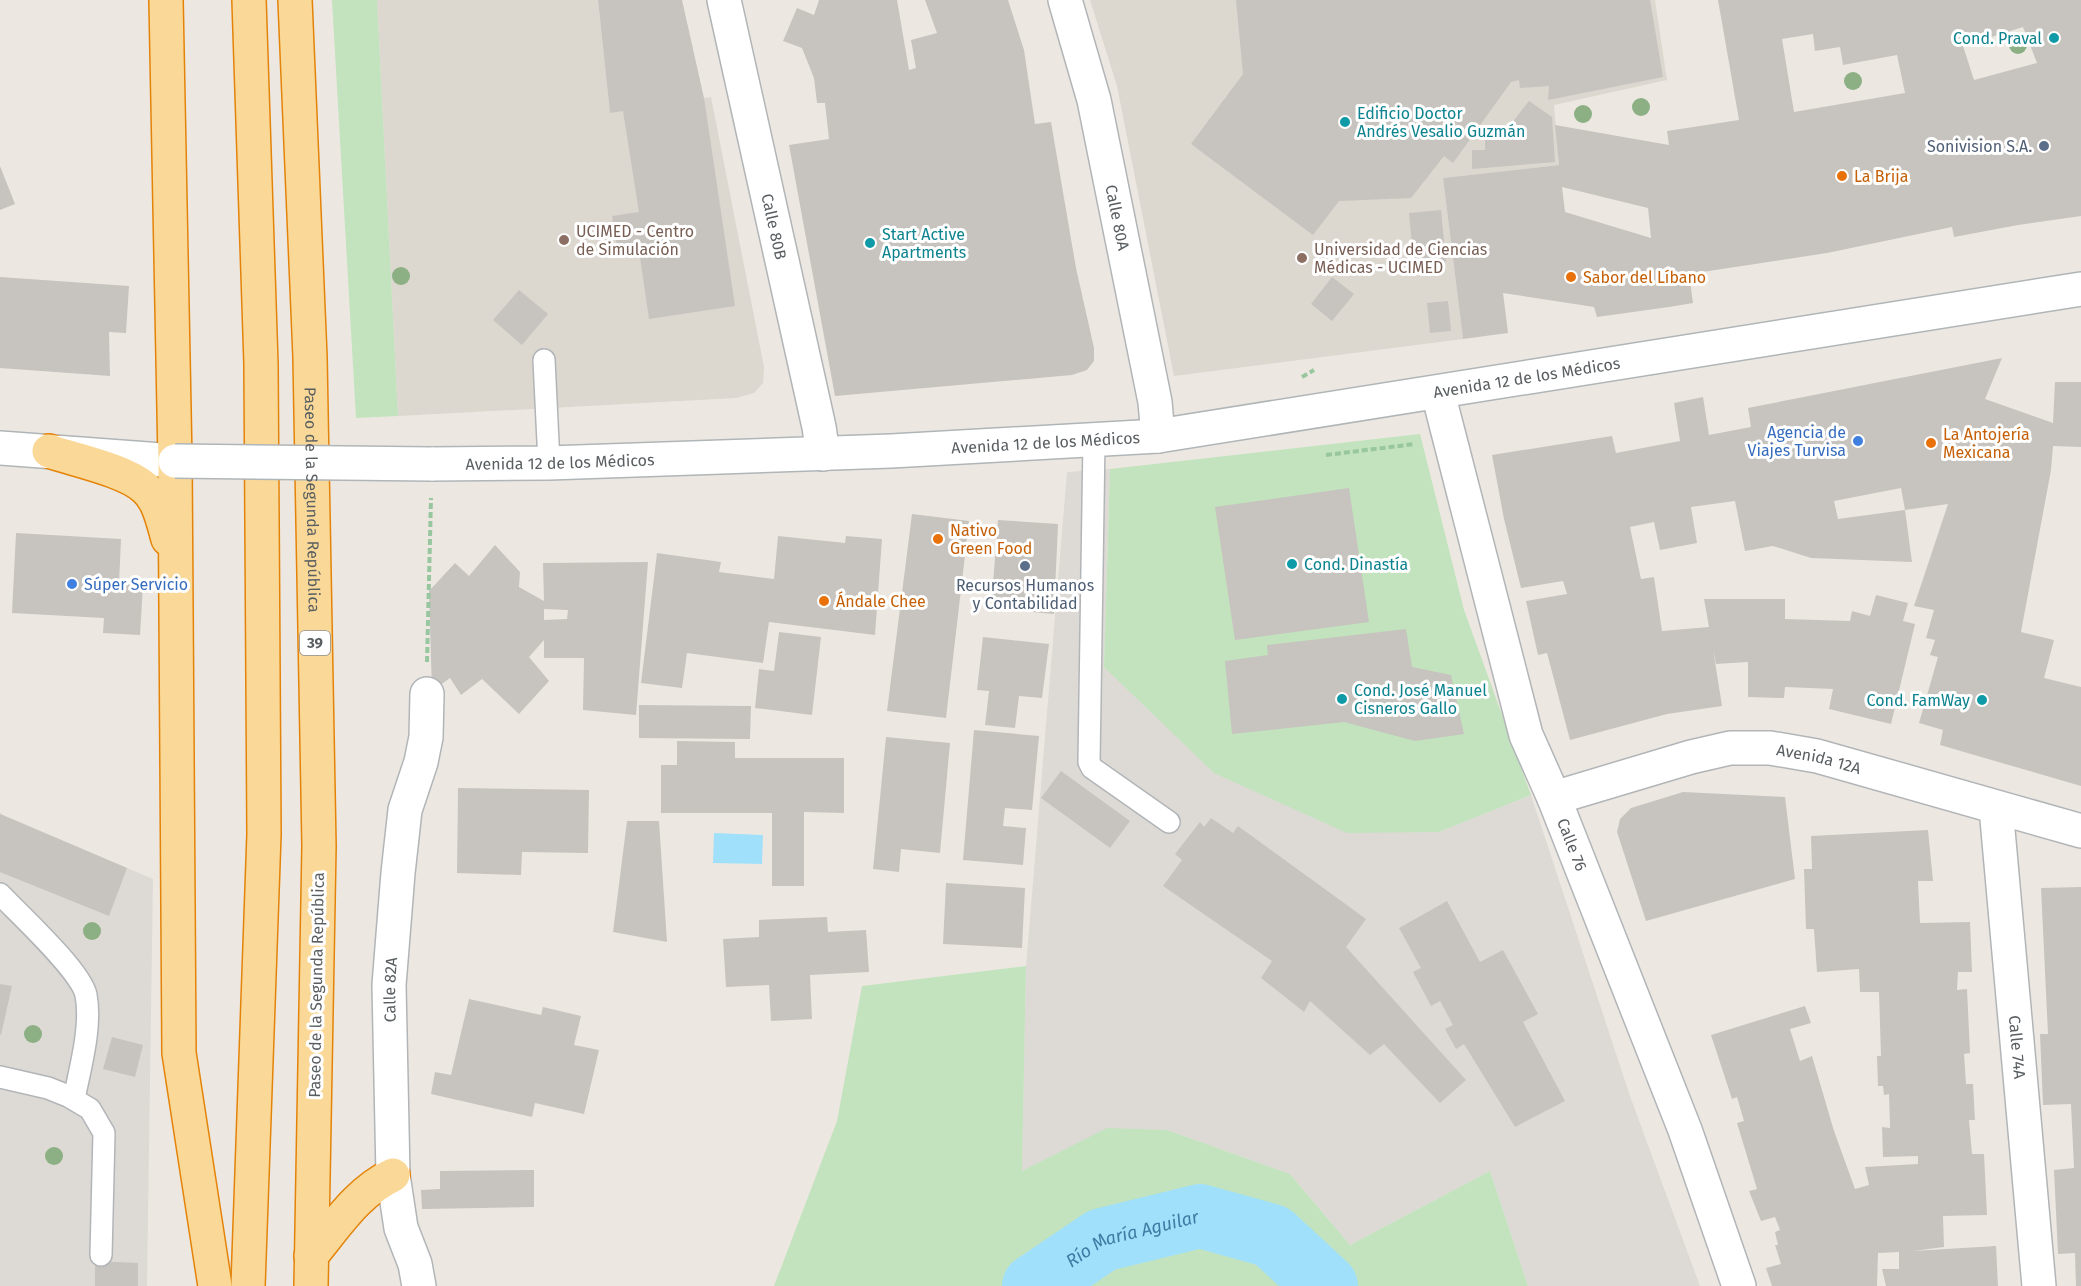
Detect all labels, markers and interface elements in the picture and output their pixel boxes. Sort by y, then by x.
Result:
place label: Cond. Praval [1953,29,2042,48]
marker: Cond. Praval [2047,31,2061,45]
place label: Edificio Doctor Andrés Vesalio Guzmán [1357,104,1525,141]
marker: Edificio Doctor Andrés Vesalio Guzmán [1338,115,1352,129]
place label: Sonivision S.A. [1927,137,2032,156]
marker: Sonivision S.A. [2037,139,2051,153]
place label: La Brija [1854,167,1908,186]
marker: La Brija [1835,169,1849,183]
street label: Calle 80A [1101,183,1133,253]
street label: Calle 80B [757,192,791,262]
place label: UCIMED - Centro de Simulación [576,222,694,259]
place label: Start Active Apartments [882,225,966,262]
marker: UCIMED - Centro de Simulación [557,233,571,247]
marker: Start Active Apartments [863,236,877,250]
place label: Universidad de Ciencias Médicas - UCIMED [1314,240,1487,277]
marker: Universidad de Ciencias Médicas - UCIMED [1295,251,1309,265]
place label: Sabor del Líbano [1583,268,1706,287]
marker: Sabor del Líbano [1564,270,1578,284]
street label: Avenida 12 de los Médicos [1432,354,1622,402]
street label: Paseo de la Segunda República [301,387,324,613]
place label: Agencia de Viajes Turvisa [1748,423,1846,460]
place label: La Antojería Mexicana [1943,425,2030,462]
street label: Avenida 12 de los Médicos [951,428,1140,458]
marker: Agencia de Viajes Turvisa [1851,434,1865,448]
marker: La Antojería Mexicana [1924,436,1938,450]
street label: Avenida 12 de los Médicos [465,450,655,474]
place label: Nativo Green Food [950,521,1032,558]
marker: Nativo Green Food [931,532,945,546]
place label: Cond. Dinastía [1304,555,1408,574]
marker: Cond. Dinastía [1285,557,1299,571]
marker: Recursos Humanos y Contabilidad [1018,559,1032,573]
place label: Súper Servicio [84,575,188,594]
place label: Recursos Humanos y Contabilidad [956,576,1094,613]
marker: Súper Servicio [65,577,79,591]
place label: Ándale Chee [836,591,926,611]
marker: Ándale Chee [817,594,831,608]
road number: 39 [300,631,330,655]
place label: Cond. José Manuel Cisneros Gallo [1354,681,1487,718]
place label: Cond. FamWay [1867,691,1970,710]
marker: Cond. José Manuel Cisneros Gallo [1335,692,1349,706]
marker: Cond. FamWay [1975,693,1989,707]
street label: Avenida 12A [1775,740,1864,778]
street label: Calle 76 [1553,816,1591,874]
street label: Paseo de la Segunda República [305,872,328,1098]
street label: Calle 82A [380,955,401,1023]
street label: Calle 74A [2005,1014,2029,1081]
water label: Río María Aguilar [1062,1205,1202,1272]

